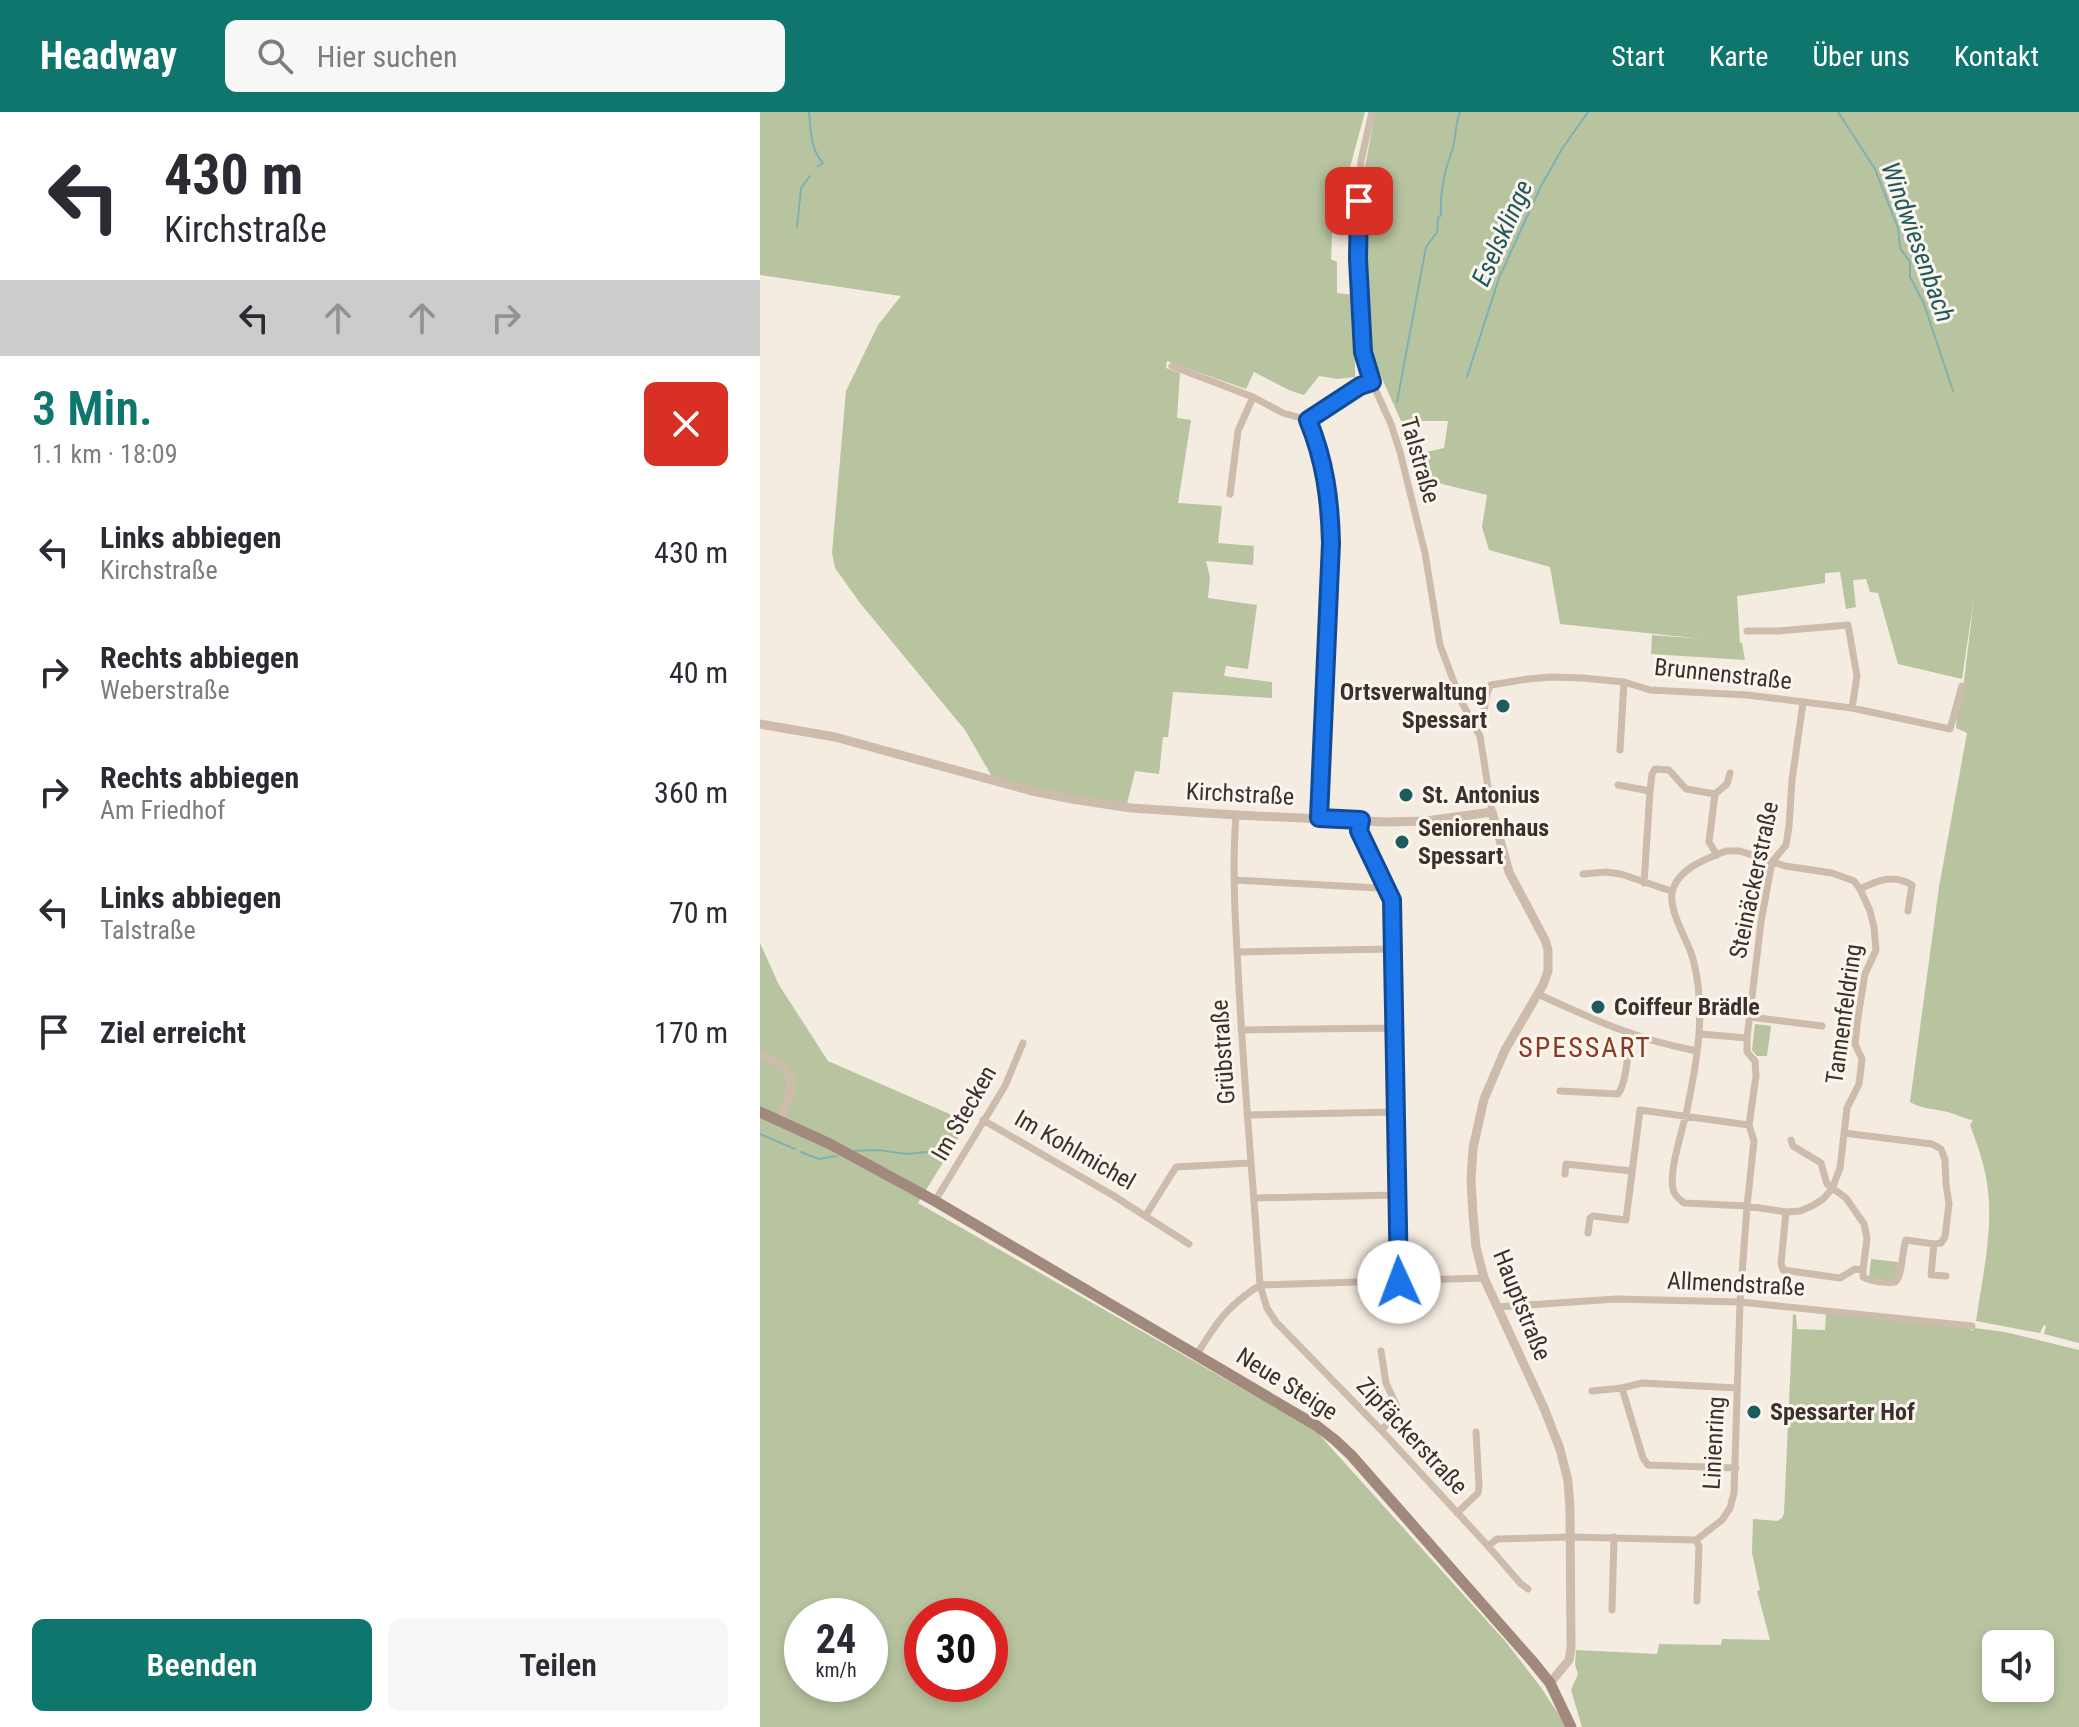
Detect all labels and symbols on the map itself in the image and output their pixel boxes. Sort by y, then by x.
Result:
water label: Windwiesenbach [1875,158,1961,326]
pin [1325,167,1393,235]
water label: Eselsklinge [1465,175,1539,291]
street label: Talstraße [1394,414,1446,506]
street label: Brunnenstraße [1653,653,1793,695]
place label: Ortsverwaltung Spessart [1340,678,1487,734]
marker: Ortsverwaltung Spessart [1494,697,1512,715]
street label: Kirchstraße [1185,777,1295,811]
place label: St. Antonius [1422,781,1540,809]
marker: St. Antonius [1397,786,1415,804]
street label: Steinäckerstraße [1724,799,1784,961]
place label: Seniorenhaus Spessart [1418,814,1549,870]
marker: Seniorenhaus Spessart [1393,833,1411,851]
street label: Tannenfeldring [1820,942,1868,1086]
place label: Coiffeur Brädle [1614,993,1760,1021]
marker: Coiffeur Brädle [1589,998,1607,1016]
street label: Grübstraße [1205,999,1241,1105]
district label: SPESSART [1518,1031,1652,1064]
street label: Im Stecken [926,1061,1002,1165]
street label: Im Kohlmichel [1010,1104,1140,1196]
position arrow [1357,1240,1441,1324]
street label: Hauptstraße [1487,1245,1557,1365]
street label: Allmendstraße [1666,1266,1806,1302]
street label: Neue Steige [1231,1342,1343,1426]
street label: Zipfäckerstraße [1351,1372,1473,1500]
street label: Linienring [1698,1396,1730,1490]
place label: Spessarter Hof [1770,1398,1915,1426]
marker: Spessarter Hof [1745,1403,1763,1421]
speed limit sign: 30 [904,1598,1008,1702]

